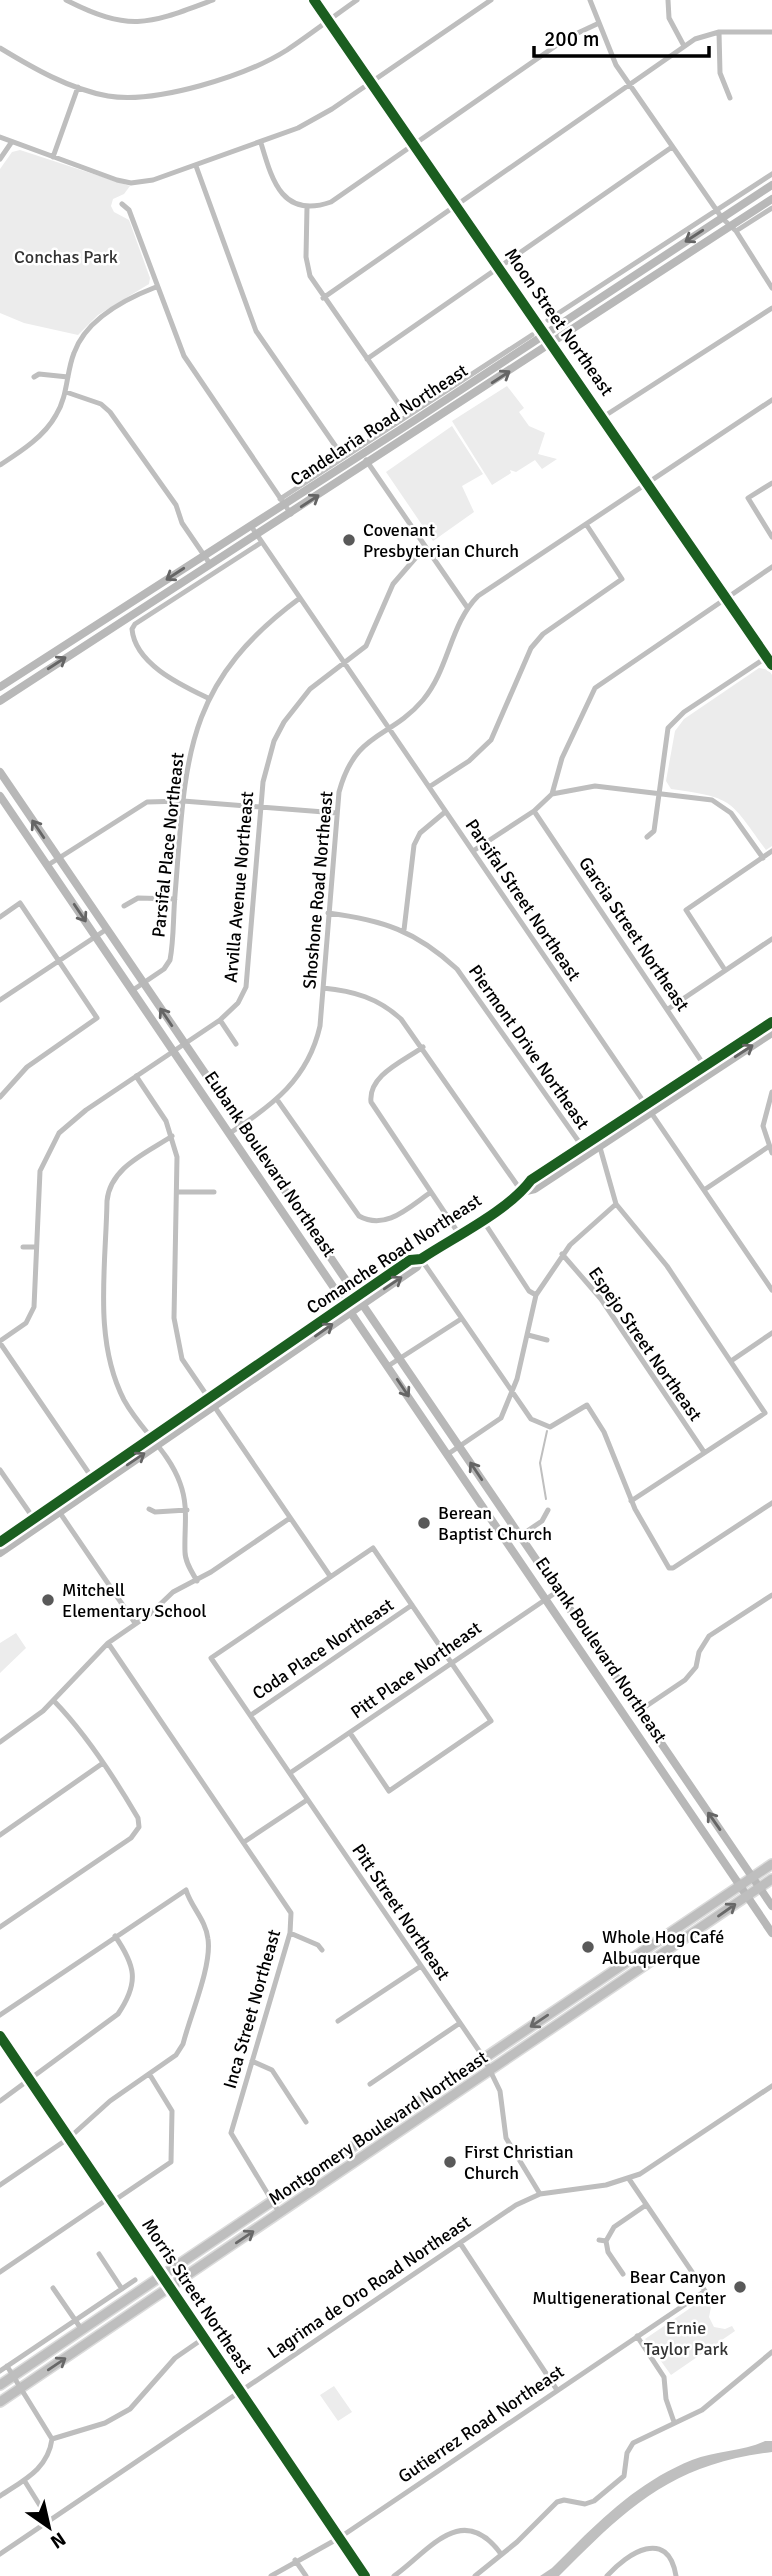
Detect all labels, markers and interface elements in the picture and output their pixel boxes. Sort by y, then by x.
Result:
scale bar [534,14,709,58]
text: 200 m [544,26,599,52]
one-way arrow [685,229,705,243]
street label: Moon Street Northeast [500,244,618,400]
park label: Conchas Park [14,246,118,268]
street label: Candelaria Road Northeast [286,359,472,491]
one-way arrow [491,370,510,385]
one-way arrow [300,494,319,509]
place label: Covenant Presbyterian Church [363,519,519,562]
marker: Covenant Presbyterian Church [341,532,357,548]
one-way arrow [166,567,185,581]
one-way arrow [47,656,66,670]
street label: Parsifal Place Northeast [147,752,189,938]
street label: Shoshone Road Northeast [298,790,338,990]
street label: Arvilla Avenue Northeast [220,791,258,983]
street label: Parsifal Street Northeast [461,815,585,985]
one-way arrow [31,819,45,839]
street label: Garcia Street Northeast [574,853,694,1015]
one-way arrow [73,903,87,923]
street label: Piermont Drive Northeast [464,961,594,1133]
one-way arrow [159,1007,173,1027]
one-way arrow [734,1044,753,1058]
street label: Eubank Boulevard Northeast [200,1067,340,1261]
street label: Comanche Road Northeast [302,1189,486,1319]
street label: Espejo Street Northeast [584,1263,706,1425]
one-way arrow [383,1276,403,1290]
one-way arrow [313,1323,333,1337]
one-way arrow [396,1378,410,1397]
one-way arrow [126,1452,145,1466]
one-way arrow [469,1462,483,1481]
place label: Berean Baptist Church [438,1502,552,1545]
marker: Berean Baptist Church [416,1515,432,1531]
street label: Eubank Boulevard Northeast [531,1553,671,1747]
place label: Mitchell Elementary School [62,1579,207,1622]
marker: Mitchell Elementary School [40,1592,56,1608]
street label: Coda Place Northeast [248,1594,398,1704]
street label: Pitt Place Northeast [346,1617,486,1723]
one-way arrow [707,1812,721,1831]
street label: Pitt Street Northeast [347,1840,455,1984]
one-way arrow [717,1903,736,1917]
place label: Whole Hog Café Albuquerque [602,1926,724,1969]
street label: Inca Street Northeast [219,1927,285,2091]
marker: Whole Hog Café Albuquerque [580,1939,596,1955]
one-way arrow [530,2014,549,2028]
street label: Montgomery Boulevard Northeast [264,2046,492,2210]
place label: First Christian Church [464,2141,574,2184]
marker: First Christian Church [442,2154,458,2170]
street label: Lagrima de Oro Road Northeast [263,2211,475,2363]
street label: Morris Street Northeast [137,2214,257,2378]
one-way arrow [235,2230,254,2244]
place label: Bear Canyon Multigenerational Center [532,2266,726,2309]
marker: Bear Canyon Multigenerational Center [732,2279,748,2295]
park label: Ernie Taylor Park [644,2317,728,2360]
one-way arrow [46,2357,66,2371]
street label: Gutierrez Road Northeast [394,2360,568,2488]
north arrow [14,2492,84,2562]
text: N [46,2527,70,2554]

